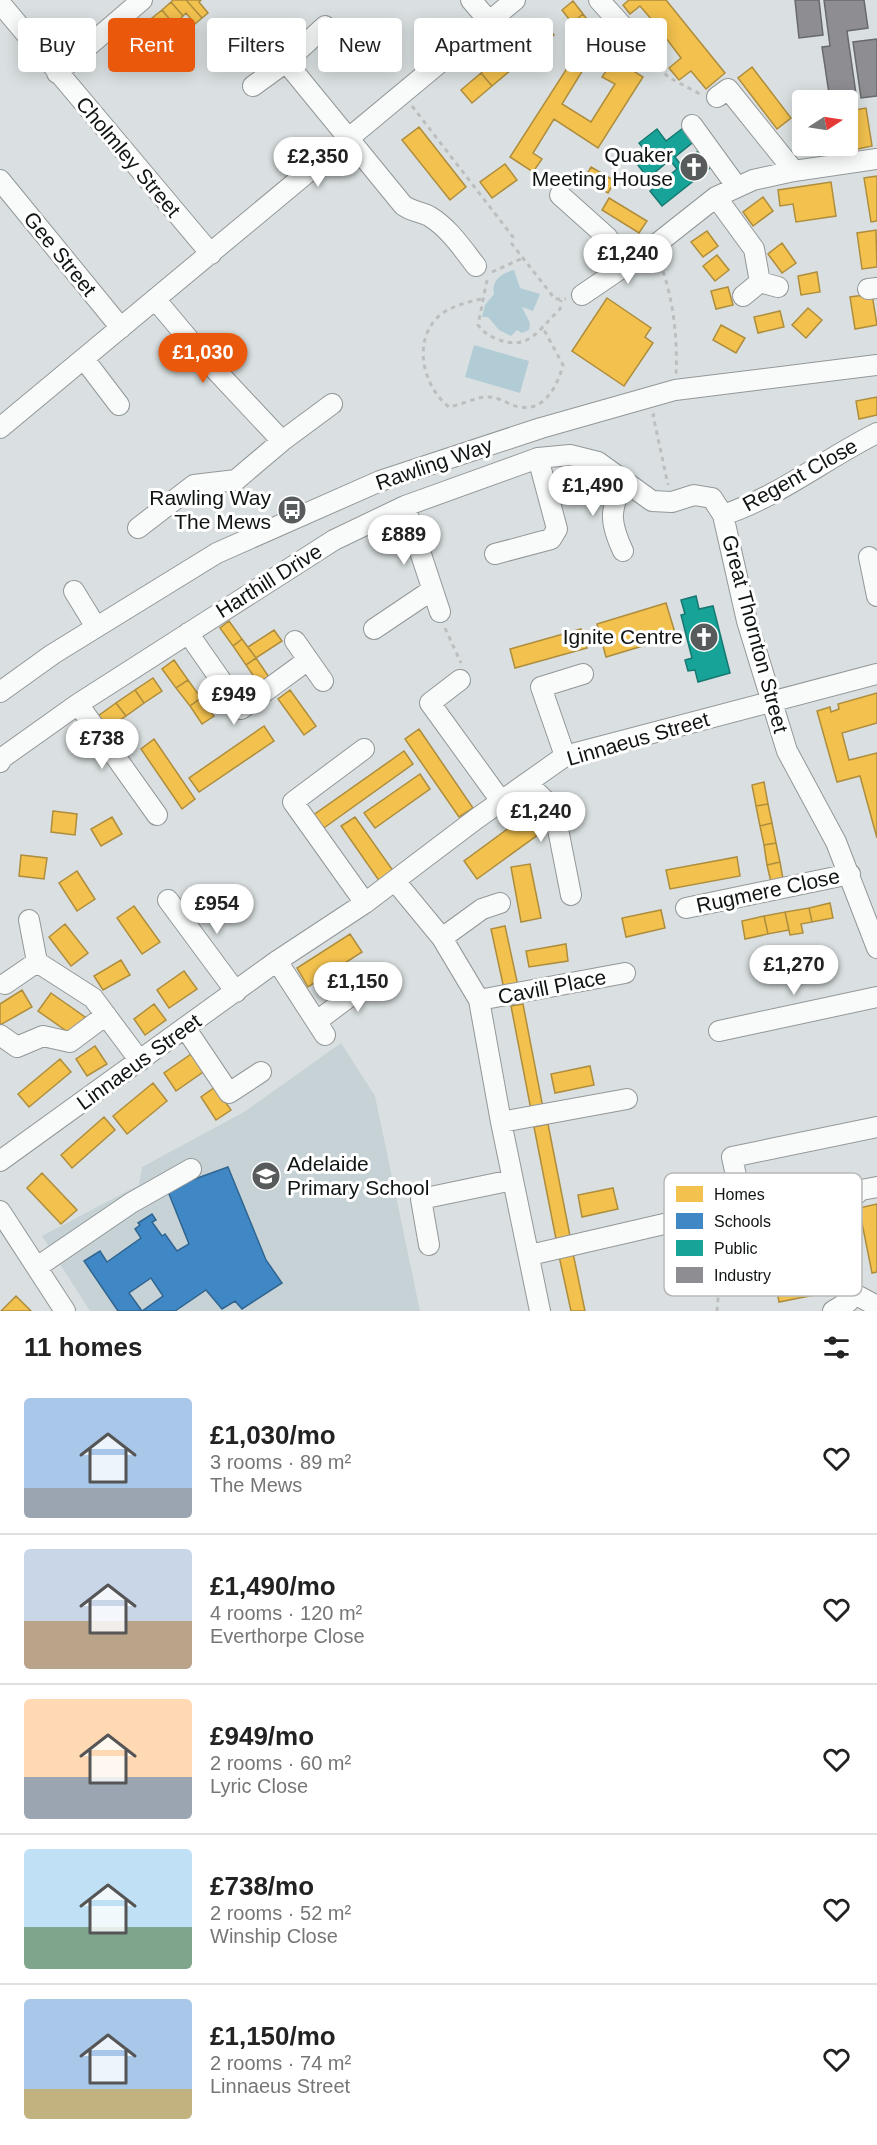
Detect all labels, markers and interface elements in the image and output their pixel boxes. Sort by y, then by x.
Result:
chip: Buy [18,18,96,72]
chip: Rent [108,18,195,72]
chip: Filters [207,18,306,72]
chip: New [318,18,402,72]
chip: Apartment [414,18,553,72]
chip: House [565,18,667,72]
north arrow [792,90,858,156]
map controls [792,90,858,156]
street label: Cholmley Street [72,92,185,221]
pin: £2,350 [269,137,367,188]
place label: Quaker Meeting House [532,143,673,190]
text: £2,350 [287,145,349,167]
church icon: Quaker Meeting House [678,151,710,183]
street label: Gee Street [19,207,101,301]
pin: £1,240 [579,234,677,285]
text: £1,240 [597,242,659,264]
pin: £1,030 [154,333,252,384]
text: £1,030 [172,341,234,363]
street label: Rawling Way [373,433,496,494]
street label: Regent Close [739,434,861,515]
pin: £1,490 [544,466,642,517]
text: £1,490 [562,474,624,496]
place label: Rawling Way The Mews [149,486,271,533]
bus stop icon: Rawling Way The Mews [276,494,308,526]
pin: £889 [368,515,440,566]
text: £889 [382,523,426,545]
street label: Great Thornton Street [718,532,793,735]
street label: Harthill Drive [212,539,326,622]
church icon: Ignite Centre [688,621,720,653]
place label: Ignite Centre [563,625,683,648]
pin: £949 [198,675,270,726]
text: £949 [212,683,256,705]
street label: Linnaeus Street [564,707,712,770]
pin: £738 [66,719,138,770]
text: £738 [80,727,124,749]
pin: £1,240 [492,792,590,843]
text: £1,240 [510,800,572,822]
street label: Rugmere Close [694,864,842,917]
pin: £954 [181,884,253,935]
text: £954 [195,892,239,914]
pin: £1,270 [745,945,843,996]
text: £1,270 [763,953,825,975]
pin: £1,150 [309,962,407,1013]
street label: Cavill Place [496,965,608,1008]
text: £1,150 [327,970,389,992]
street label: Linnaeus Street [72,1009,205,1114]
place label: Adelaide Primary School [287,1152,429,1199]
school or university icon: Adelaide Primary School [250,1160,282,1192]
legend [664,1173,862,1296]
text: Homes [714,1186,765,1203]
text: Schools [714,1213,771,1230]
text: Public [714,1240,758,1257]
text: Industry [714,1267,771,1284]
icon: filters [820,1331,853,1364]
text: 11 homes [24,1332,143,1362]
text: £1,030/mo [210,1420,336,1450]
icon: home [72,1422,144,1494]
icon: heart [820,1442,853,1475]
text: 3 rooms · 89 m² [210,1451,351,1473]
text: The Mews [210,1474,302,1496]
text: £1,490/mo [210,1571,336,1601]
icon: home [72,1573,144,1645]
icon: heart [820,1593,853,1626]
text: 4 rooms · 120 m² [210,1602,362,1624]
text: Everthorpe Close [210,1625,365,1647]
text: £949/mo [210,1721,314,1751]
icon: home [72,1723,144,1795]
icon: heart [820,1743,853,1776]
text: 2 rooms · 60 m² [210,1752,351,1774]
text: Lyric Close [210,1775,308,1797]
text: £738/mo [210,1871,314,1901]
icon: home [72,1873,144,1945]
icon: heart [820,1893,853,1926]
text: 2 rooms · 52 m² [210,1902,351,1924]
text: Winship Close [210,1925,338,1947]
text: £1,150/mo [210,2021,336,2051]
icon: home [72,2023,144,2095]
icon: heart [820,2043,853,2076]
text: 2 rooms · 74 m² [210,2052,351,2074]
text: Linnaeus Street [210,2075,350,2097]

